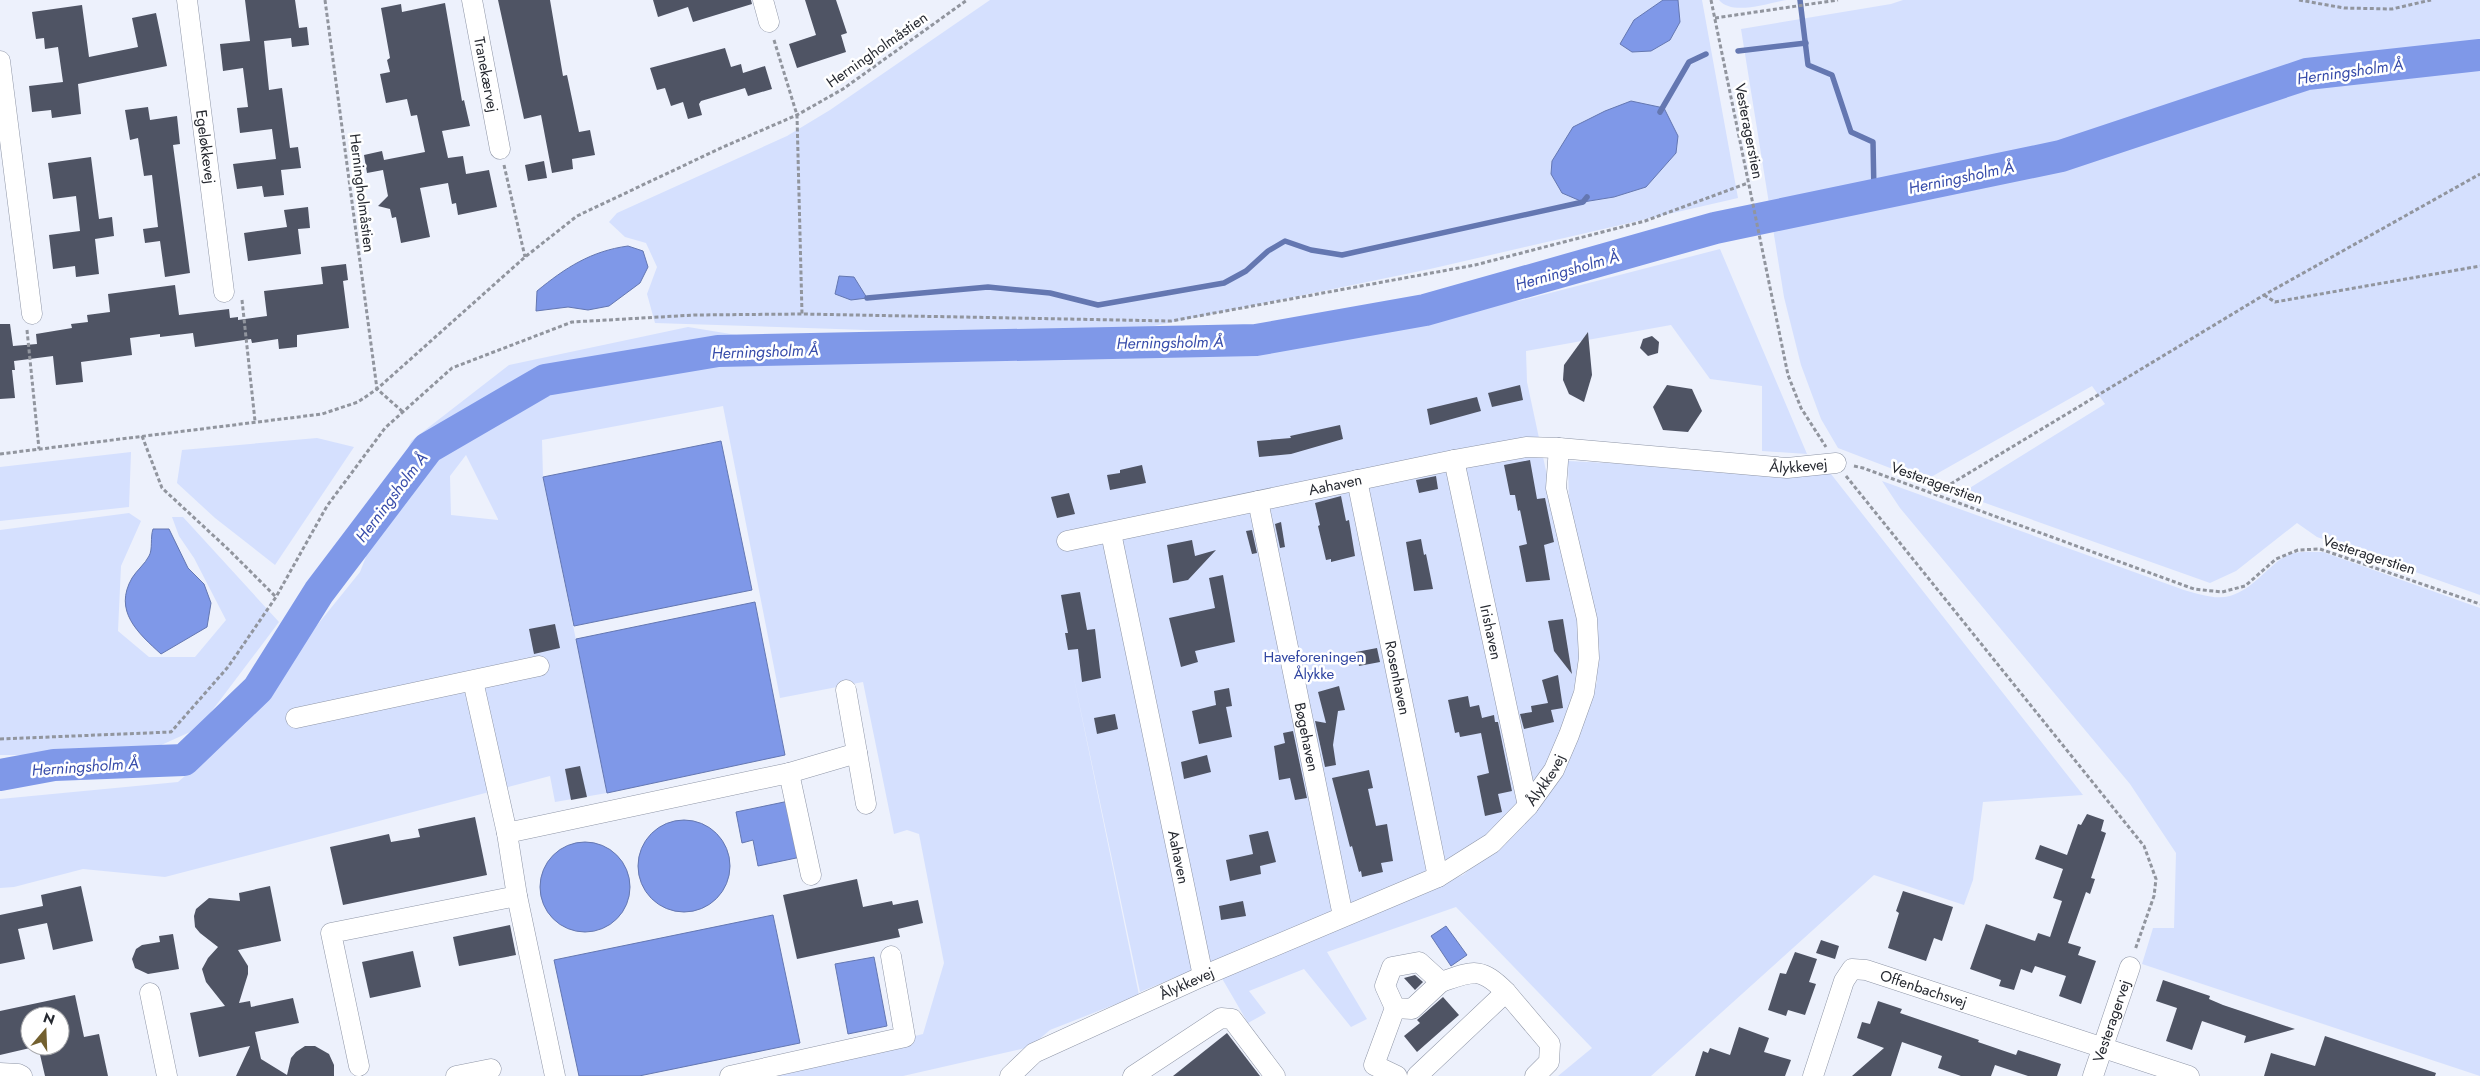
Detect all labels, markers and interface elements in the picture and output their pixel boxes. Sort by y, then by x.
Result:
street label: Herningholmåstien [822,7,932,93]
street label: Tranekærvej [468,35,504,114]
water label: Herningsholm Å [2295,53,2405,90]
street label: Vesteragerstien [1729,81,1769,181]
street label: Egeløkkevej [190,108,221,185]
street label: Herningholmåstien [344,132,380,254]
water label: Herningsholm Å [1906,155,2016,200]
water label: Herningsholm Å [1512,245,1622,296]
water label: Herningsholm Å [1116,330,1224,355]
water label: Herningsholm Å [711,338,819,365]
water label: Herningsholm Å [350,448,433,547]
street label: Ålykkevej [1768,453,1829,479]
street label: Vesteragerstien [1888,456,1986,510]
street label: Aahaven [1306,469,1364,501]
street label: Vesteragerstien [2320,530,2418,580]
street label: Irishaven [1474,603,1507,662]
street label: Rosenhaven [1379,639,1416,717]
park label: Haveforeningen Ålykke [1264,646,1364,685]
street label: Bøgehaven [1289,701,1324,774]
water label: Herningsholm Å [31,751,139,782]
street label: Ålykkevej [1520,751,1571,810]
street label: Aahaven [1162,828,1195,886]
street label: Ålykkevej [1156,962,1218,1006]
street label: Offenbachsvej [1877,964,1970,1014]
street label: Vesteragervej [2087,977,2136,1065]
north arrow [20,1006,70,1056]
text: N [41,1007,58,1030]

